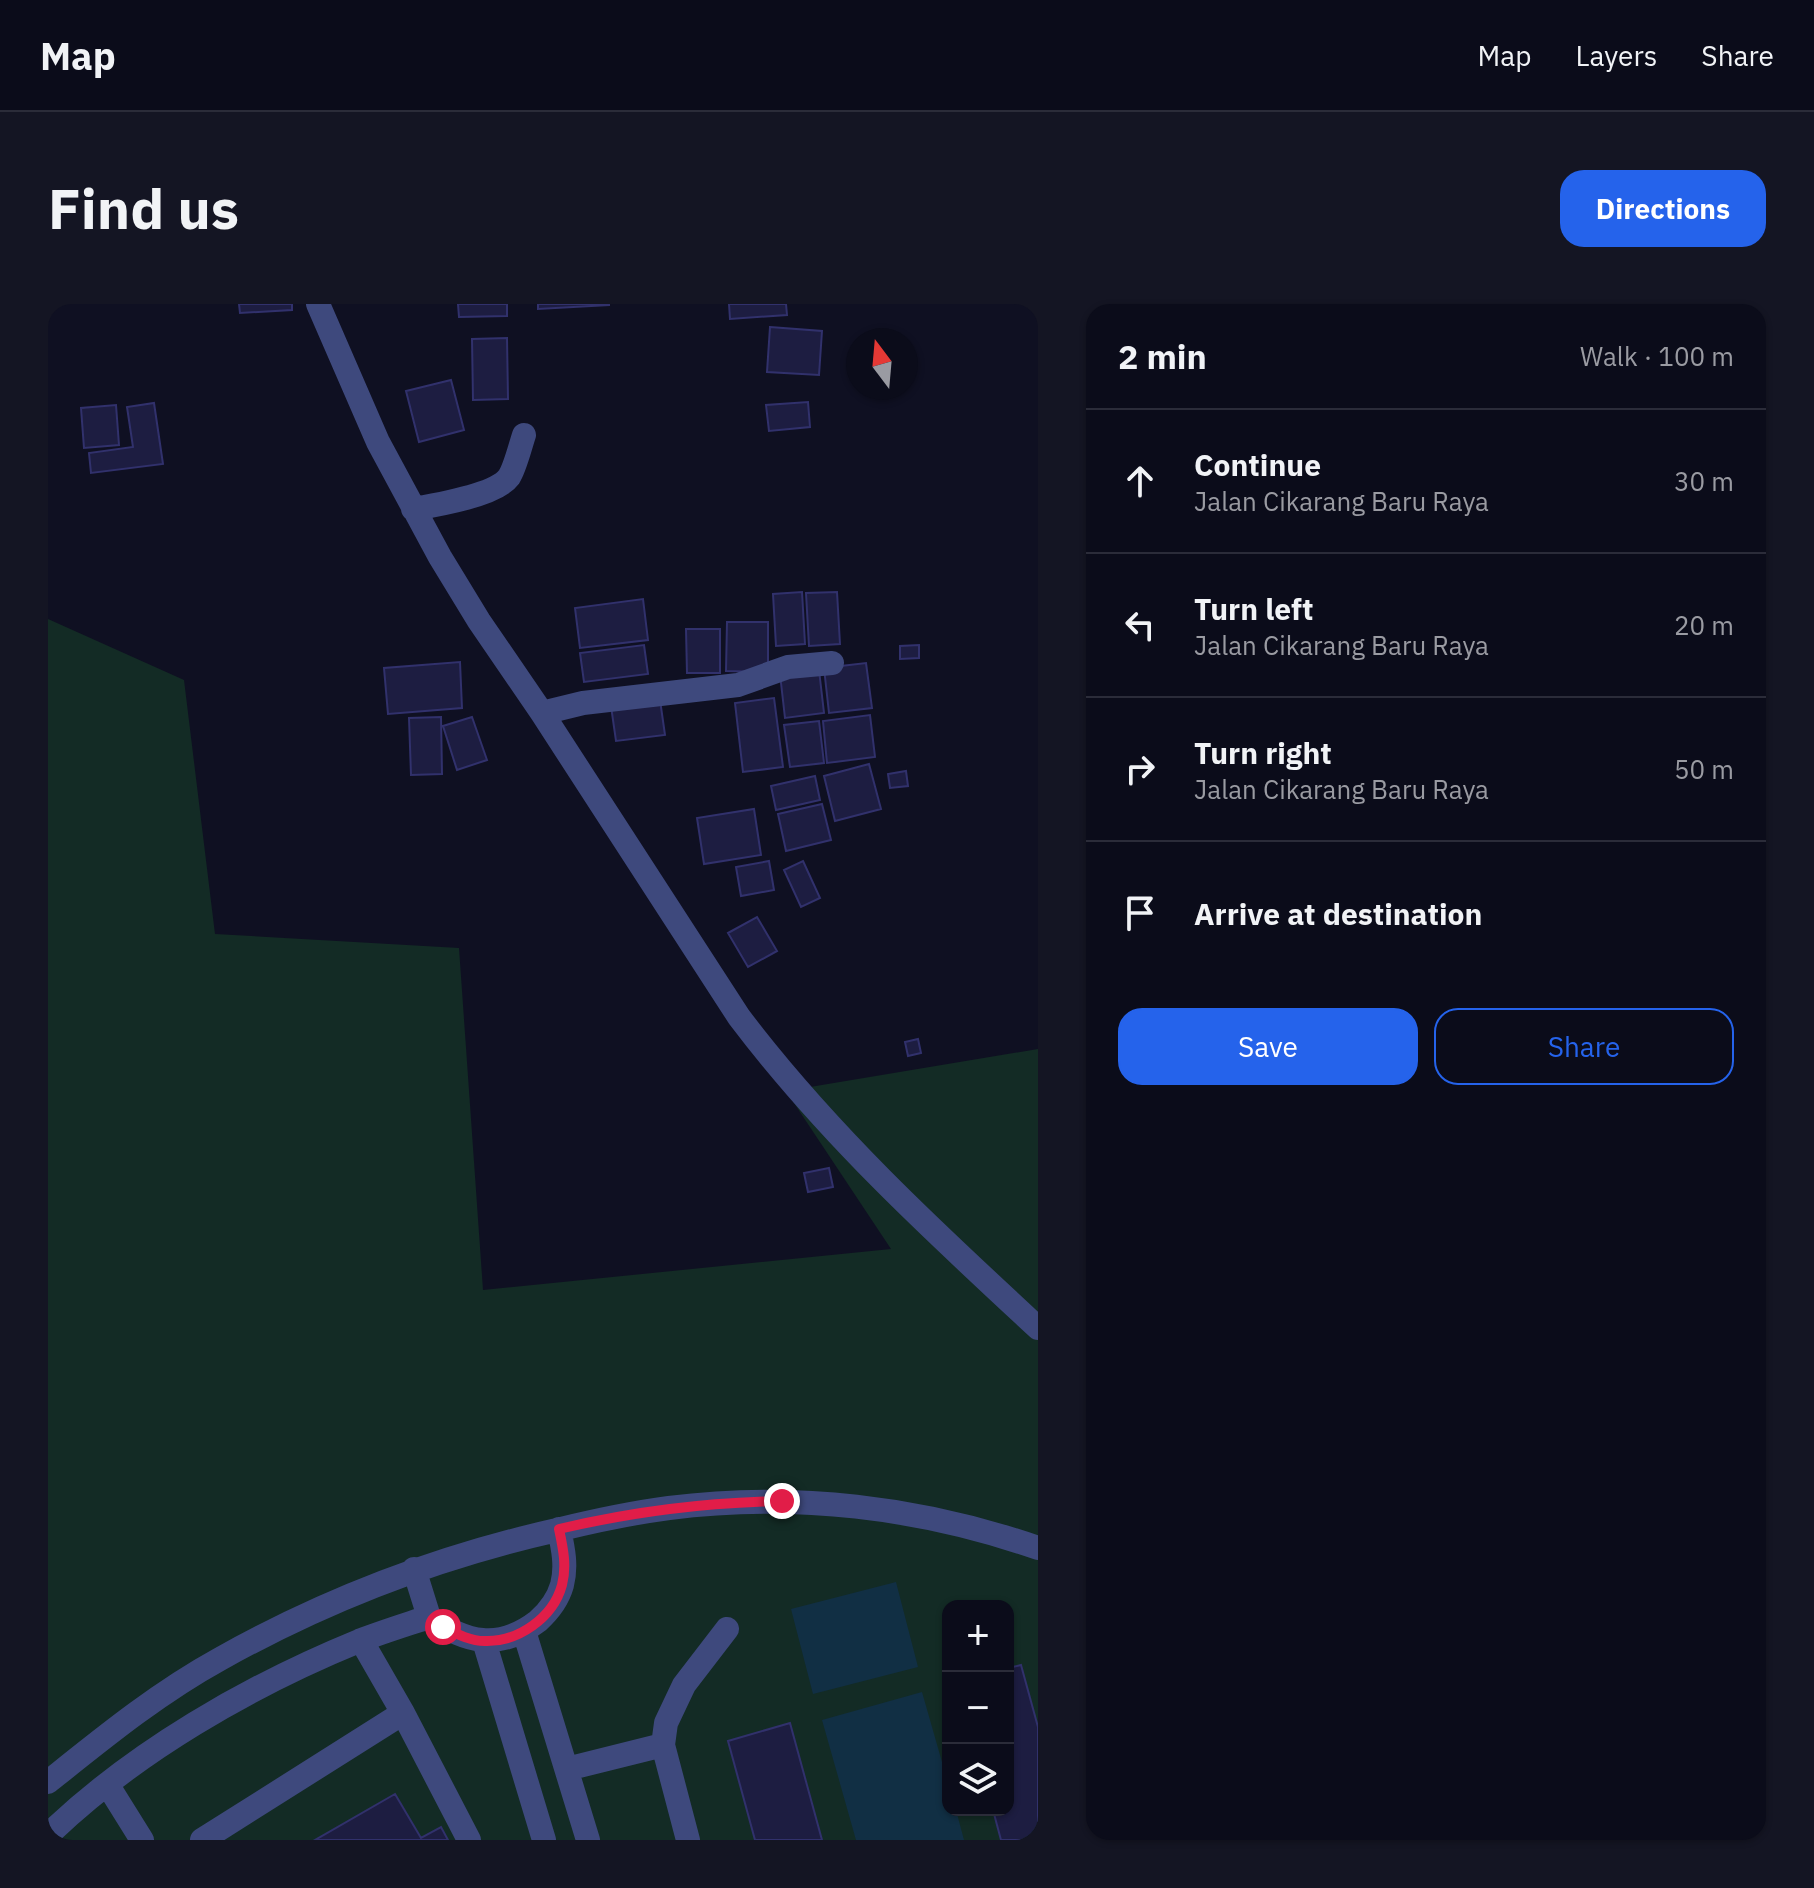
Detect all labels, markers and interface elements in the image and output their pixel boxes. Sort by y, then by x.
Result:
text: Map [40,31,116,80]
text: Map [1477,37,1531,74]
text: Layers [1575,37,1657,74]
text: Share [1701,37,1774,74]
button: Directions [1560,170,1766,247]
text: Find us [48,172,239,244]
north arrow [846,328,918,400]
text: 2 min [1118,334,1207,378]
text: Walk · 100 m [1580,339,1734,373]
text: Continue [1194,445,1321,484]
icon: ahead [1118,459,1162,503]
text: 30 m [1674,464,1734,498]
text: Jalan Cikarang Baru Raya [1194,484,1489,518]
text: Turn left [1194,589,1313,628]
icon: left [1118,603,1162,647]
text: 20 m [1674,608,1734,642]
text: Jalan Cikarang Baru Raya [1194,628,1489,662]
text: Turn right [1194,733,1332,772]
icon: right [1118,747,1162,791]
text: 50 m [1674,752,1734,786]
text: Jalan Cikarang Baru Raya [1194,772,1489,806]
icon: arrive [1118,891,1162,935]
text: Arrive at destination [1194,894,1482,933]
button: Save [1118,1008,1418,1085]
button: Share [1434,1008,1734,1085]
route end [764,1483,800,1519]
map controls [942,1600,1014,1816]
button: + [942,1600,1014,1672]
route start [425,1609,461,1645]
button: − [942,1672,1014,1744]
button: layers [942,1744,1014,1816]

